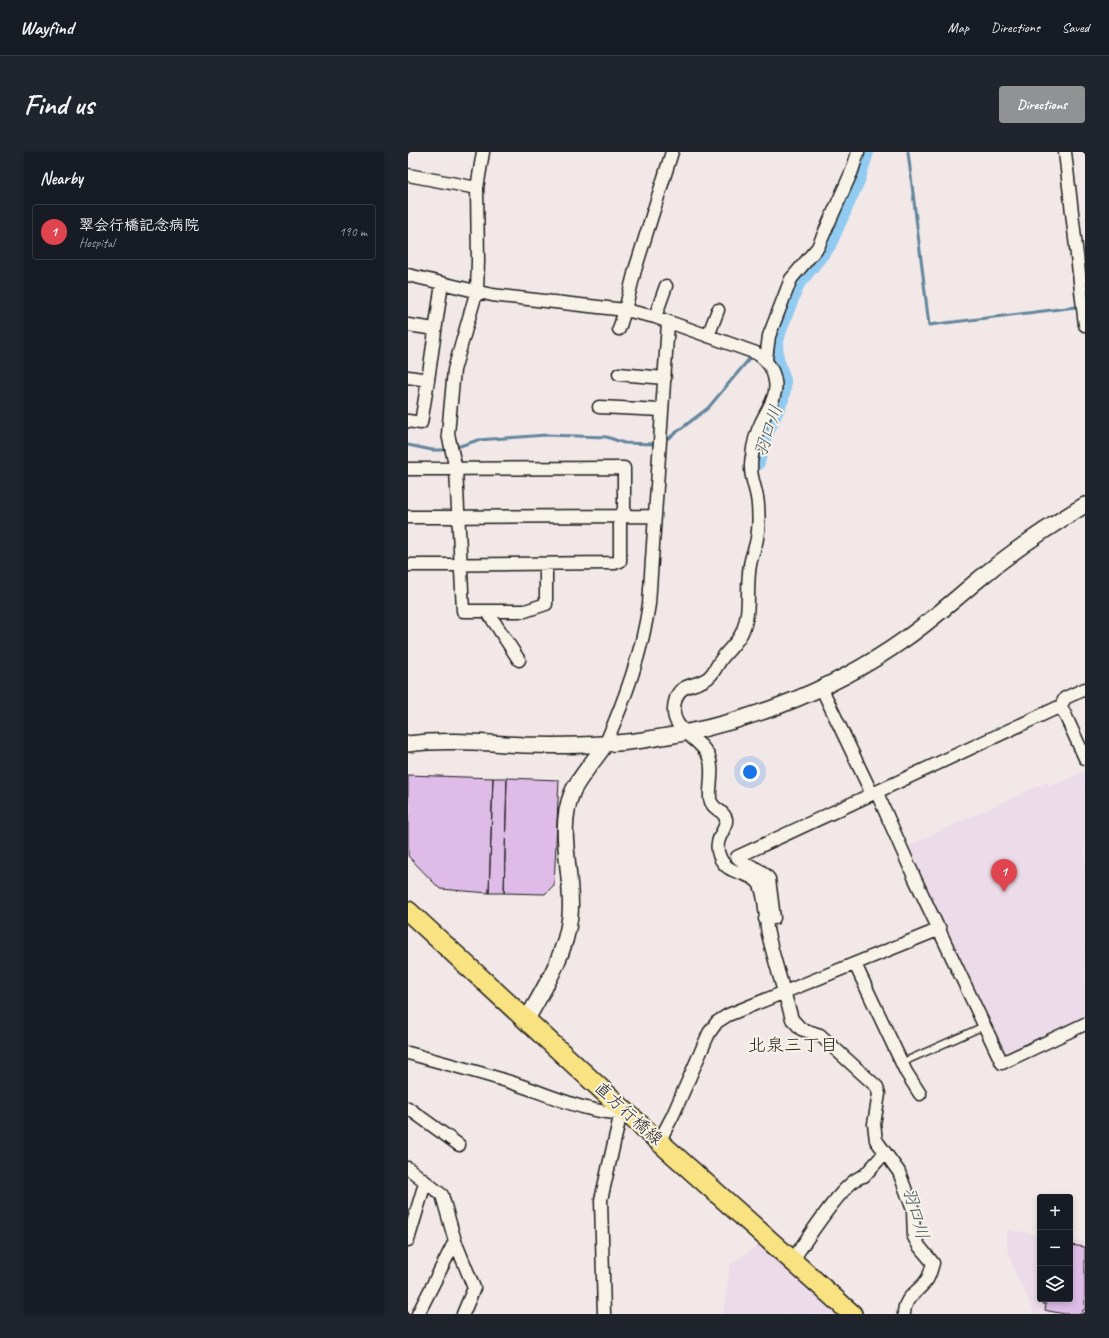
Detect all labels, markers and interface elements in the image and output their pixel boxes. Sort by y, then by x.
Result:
text: Wayfind [20,16,73,40]
text: Map [948,19,969,36]
text: Directions [991,19,1040,36]
text: Saved [1062,19,1089,36]
button: Directions [999,86,1085,123]
text: Find us [24,87,94,122]
text: Nearby [40,168,83,189]
text: 翠会行橋記念病院 [79,216,199,235]
text: 1 [51,224,57,240]
text: 190 m [339,224,367,240]
text: Hospital [79,235,115,251]
water label: 羽口川 [749,402,787,460]
your location [740,762,760,782]
pin: 1 [991,859,1017,892]
district label: 北泉三丁目 [748,1034,838,1056]
street label: 直方行橋線 [590,1077,667,1150]
water label: 羽口川 [898,1184,934,1242]
map controls [1037,1194,1073,1302]
button: + [1037,1194,1073,1230]
button: − [1037,1230,1073,1266]
button: layers [1037,1266,1073,1302]

